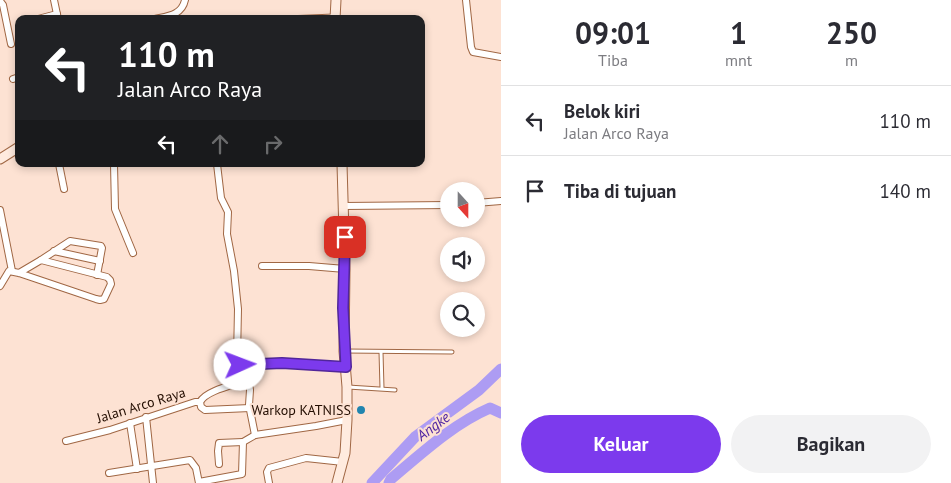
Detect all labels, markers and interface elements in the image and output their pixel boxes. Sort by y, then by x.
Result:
text: 09:01 [575,13,651,52]
text: 1 [730,13,747,52]
text: 250 [826,13,877,52]
text: 110 m [118,31,215,77]
icon: left [35,35,100,100]
text: Tiba [598,50,628,70]
text: mnt [725,50,752,70]
text: m [845,50,858,70]
text: Jalan Arco Raya [118,75,262,103]
text: Belok kiri [564,99,640,123]
icon: left [521,107,549,135]
text: 110 m [879,109,931,133]
text: Jalan Arco Raya [564,123,669,143]
icon: left [153,130,181,158]
icon: ahead [206,130,234,158]
icon: right [259,130,287,158]
icon: arrive [521,177,549,205]
text: Tiba di tujuan [564,179,676,203]
text: 140 m [879,179,931,203]
north arrow [440,182,485,228]
map controls [440,182,485,337]
pin [324,216,366,258]
icon: arrive [331,223,359,251]
button: sound [440,237,485,282]
button: search [440,292,485,337]
position arrow [213,338,265,390]
street label: Jalan Arco Raya [94,383,188,427]
place label: Warkop KATNISS [251,401,351,419]
marker: Warkop KATNISS [355,404,367,416]
water label: Angke [412,407,454,445]
button: Keluar [521,415,721,473]
button: Bagikan [731,415,931,473]

